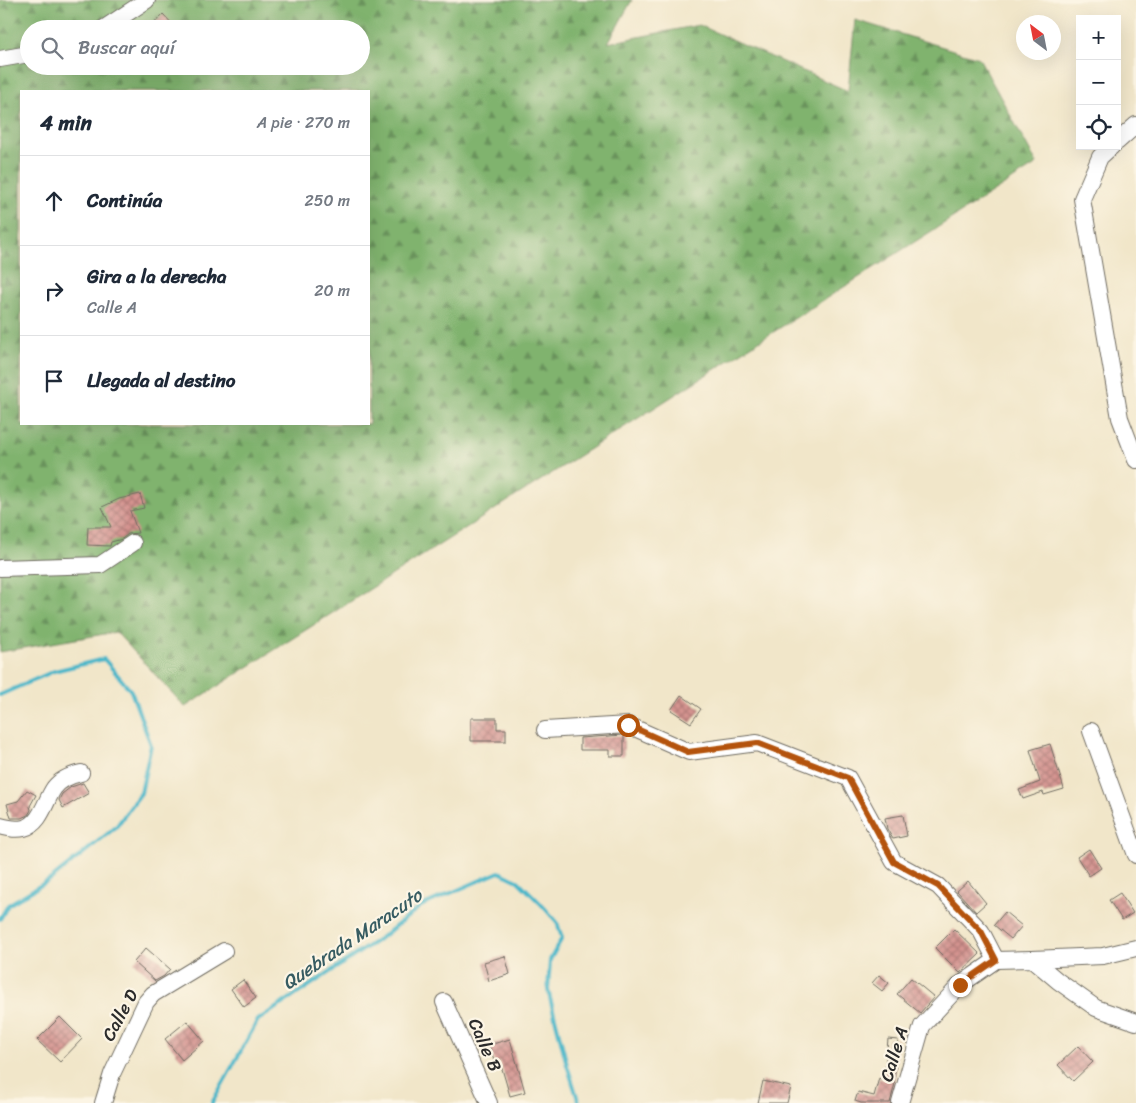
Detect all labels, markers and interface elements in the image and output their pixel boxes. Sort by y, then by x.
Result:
north arrow [1016,15,1061,60]
map controls [1076,15,1121,150]
button: + [1076,15,1121,60]
search box [20,20,370,75]
text: Buscar aquí [78,31,175,64]
icon: search [38,34,66,62]
button: − [1076,60,1121,105]
text: 4 min [40,104,92,142]
button: locate [1076,105,1121,150]
text: A pie · 270 m [257,108,350,137]
text: Continúa [87,184,162,217]
text: 250 m [304,186,350,215]
icon: ahead [40,187,68,215]
text: Gira a la derecha [87,260,226,293]
text: 20 m [314,276,350,305]
icon: right [40,277,68,305]
text: Calle A [87,293,137,322]
text: Llegada al destino [87,364,236,397]
icon: arrive [40,367,68,395]
route start [617,714,640,737]
water label: Quebrada Maracuto [275,879,430,998]
route end [949,974,972,997]
street label: Calle D [93,983,147,1047]
street label: Calle B [459,1013,511,1077]
street label: Calle A [870,1022,918,1086]

